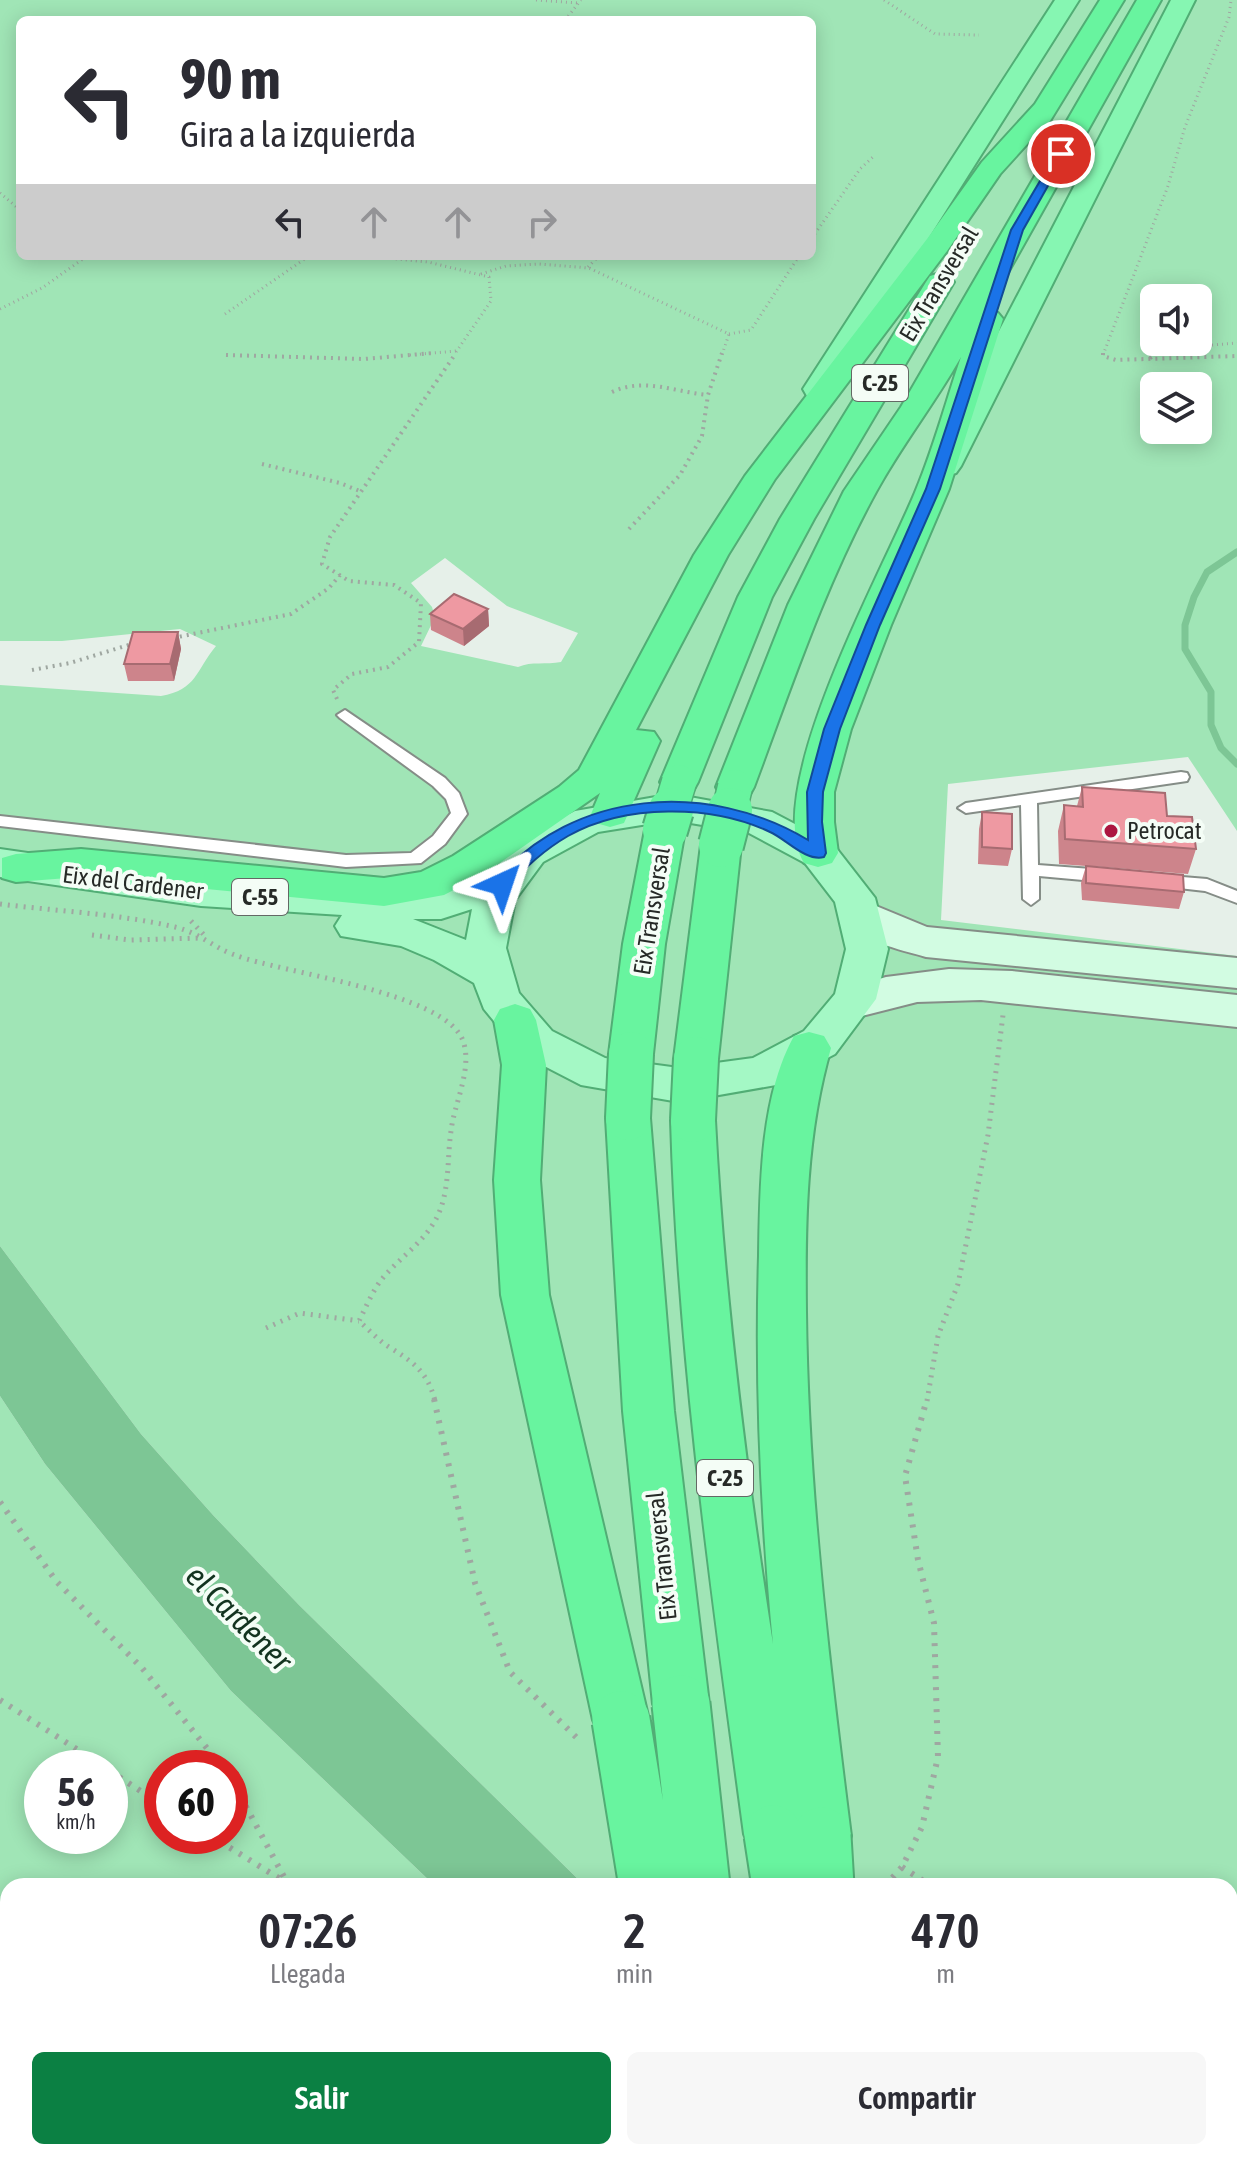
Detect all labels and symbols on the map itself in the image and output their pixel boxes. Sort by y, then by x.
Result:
pin [1027,120,1095,188]
street label: Eix Transversal [894,221,984,346]
road number: C-25 [852,365,908,401]
place label: Petrocat [1127,817,1202,844]
marker: Petrocat [1102,822,1120,840]
position arrow [460,842,544,926]
street label: Eix Transversal [628,844,675,977]
street label: Eix del Cardener [61,860,206,905]
road number: C-55 [232,879,288,915]
road number: C-25 [697,1460,753,1496]
street label: Eix Transversal [641,1490,682,1622]
water label: el Cardener [179,1557,301,1679]
speed limit sign: 60 [144,1750,248,1854]

